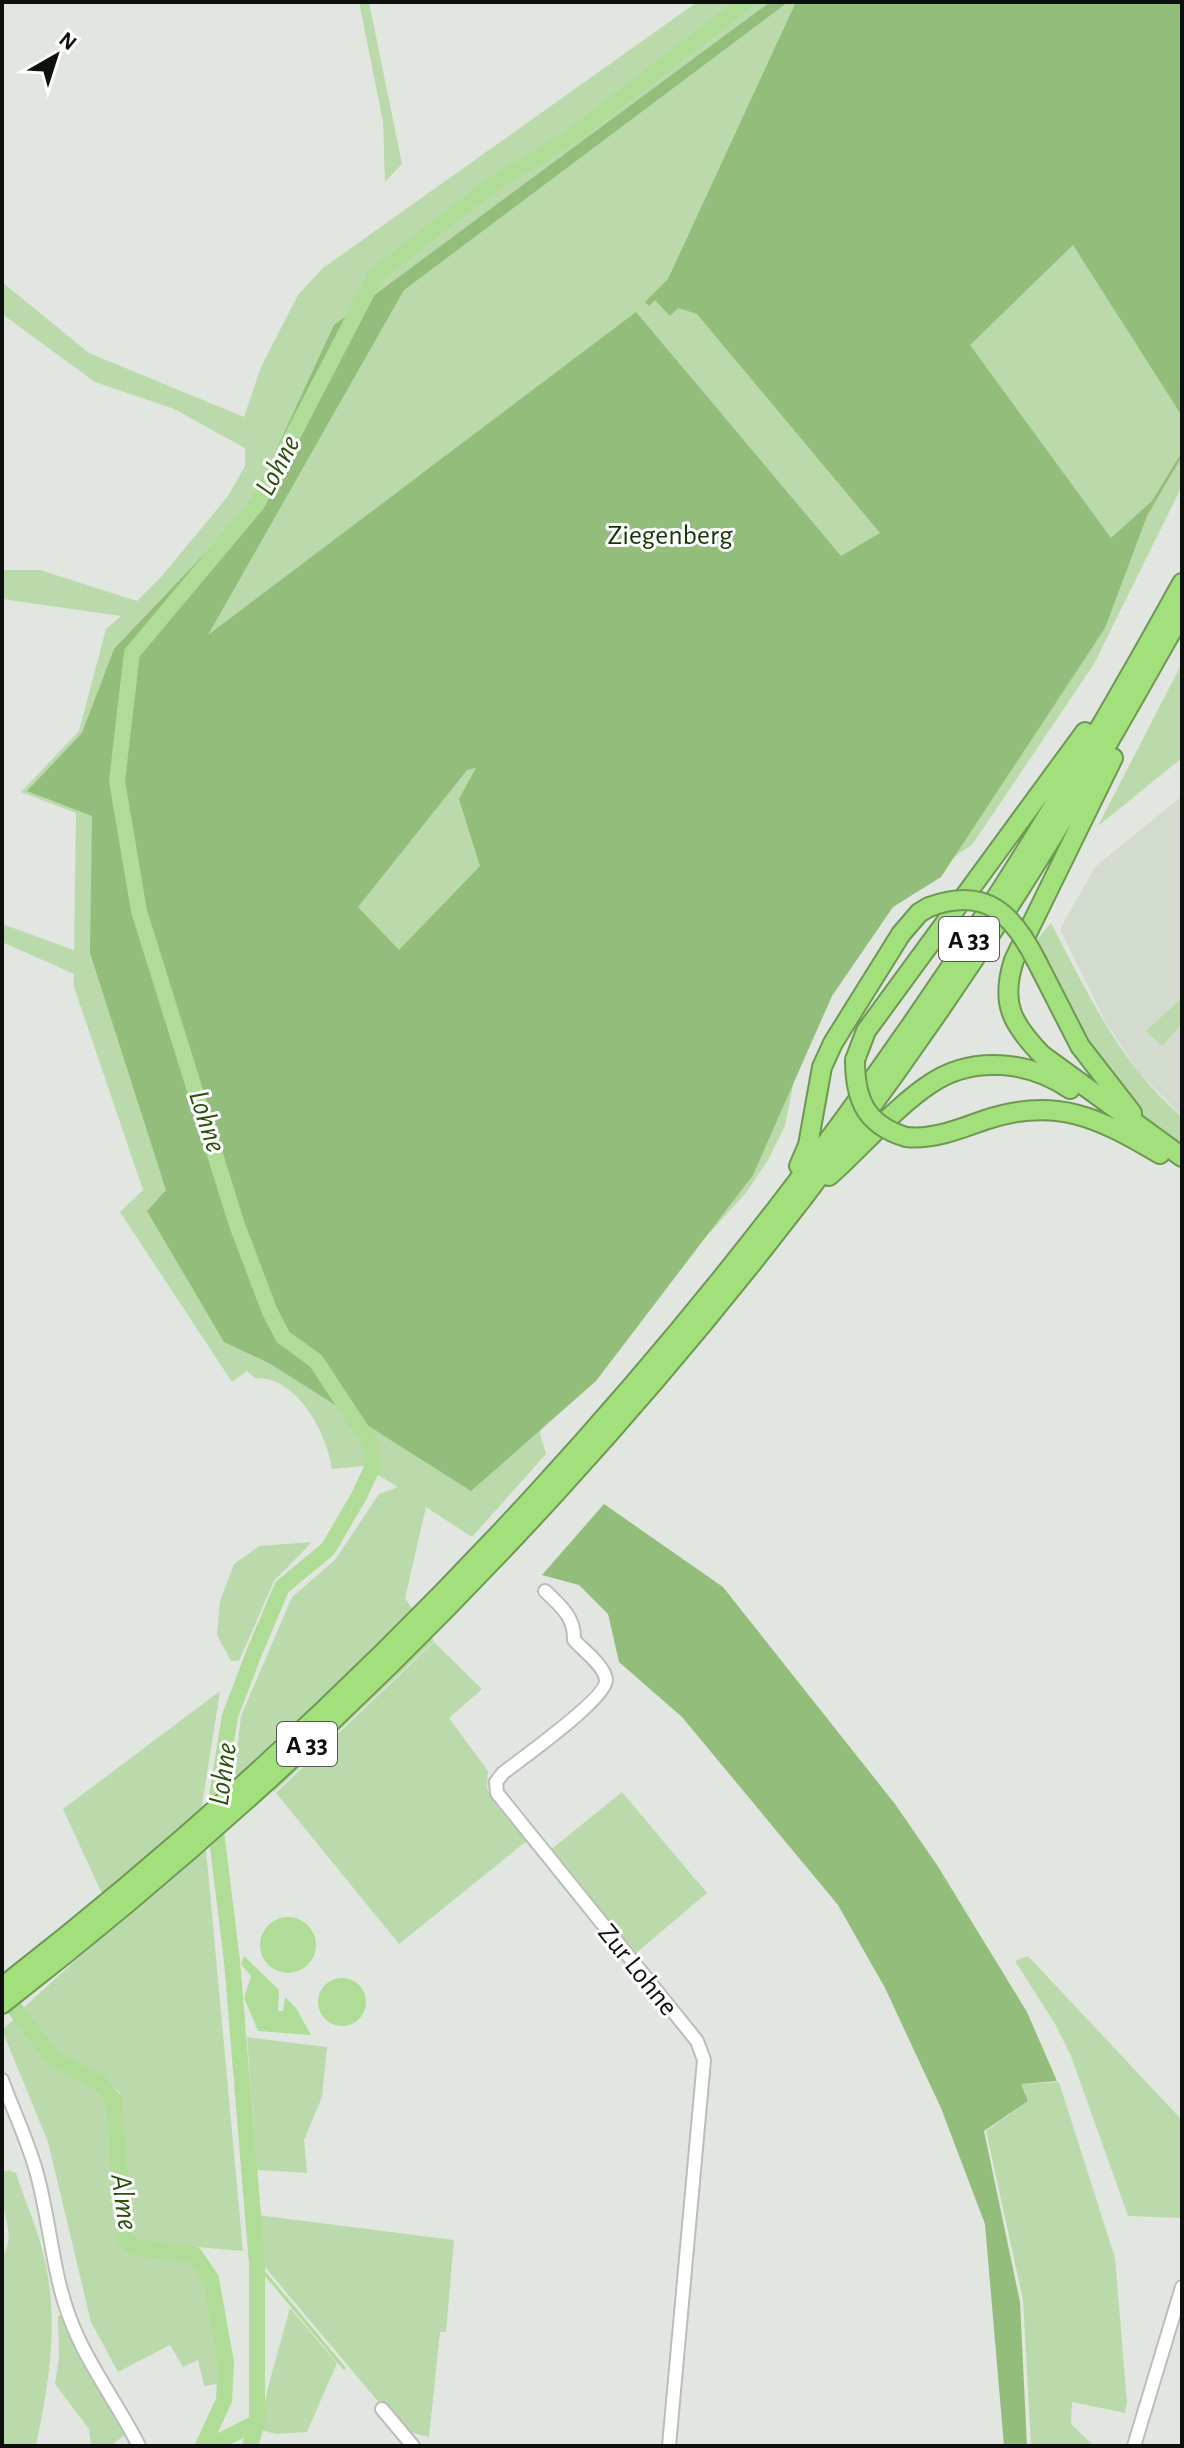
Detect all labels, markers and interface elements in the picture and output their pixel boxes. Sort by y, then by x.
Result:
north arrow [16,16,96,96]
text: N [55,28,81,55]
water label: Lohne [250,430,306,500]
park label: Ziegenberg [607,522,733,550]
road number: A 33 [939,917,999,961]
water label: Lohne [183,1087,231,1156]
road number: A 33 [277,1722,337,1766]
water label: Lohne [204,1741,242,1808]
street label: Zur Lohne [592,1919,683,2021]
water label: Alme [105,2171,143,2232]

